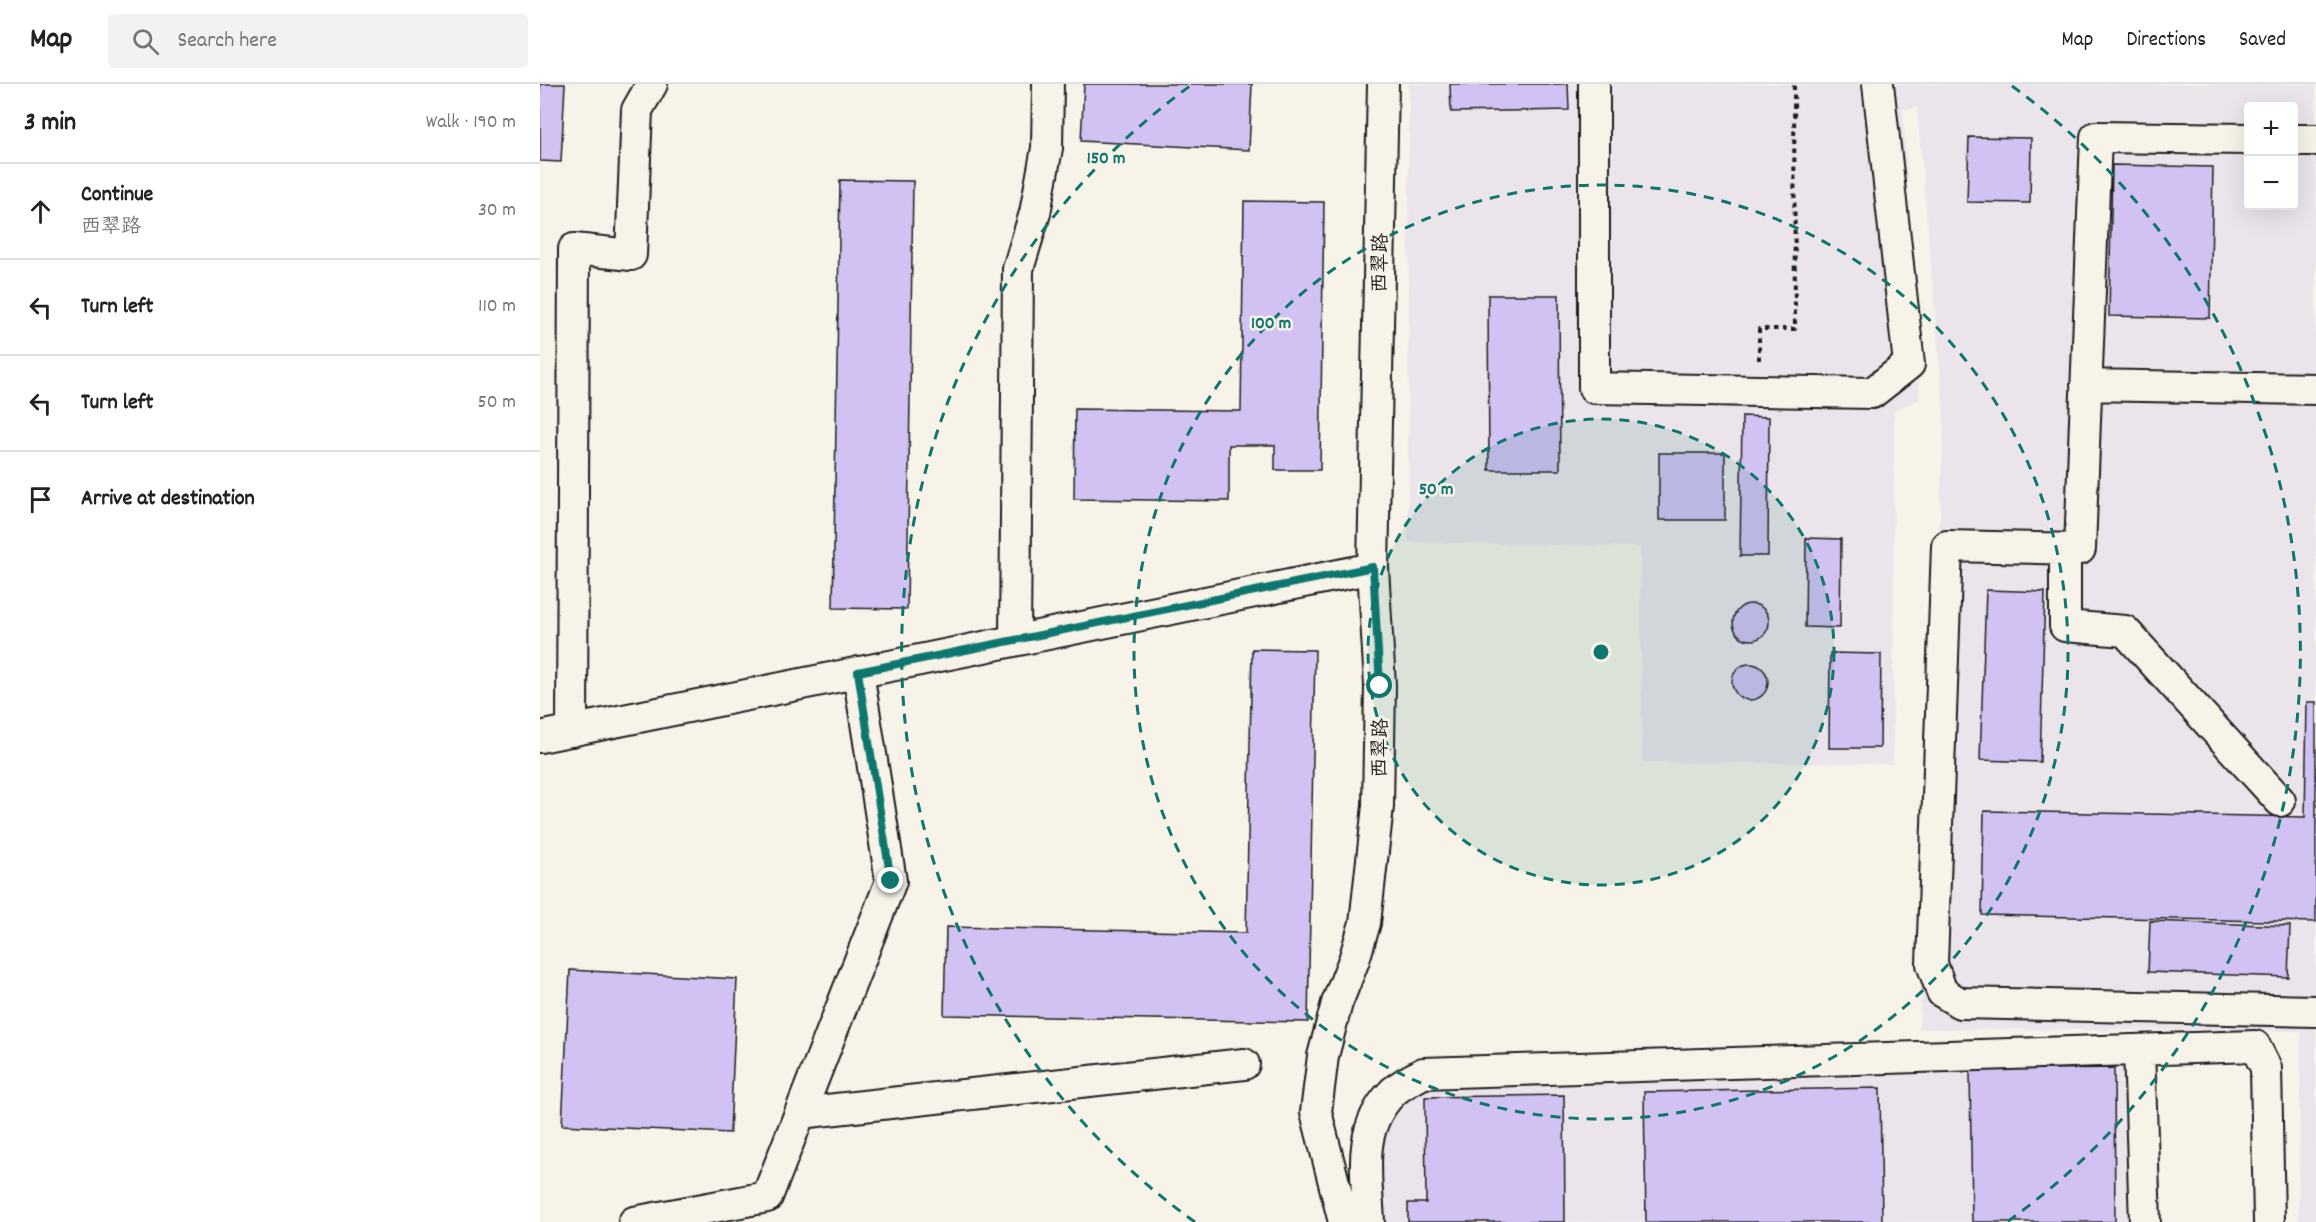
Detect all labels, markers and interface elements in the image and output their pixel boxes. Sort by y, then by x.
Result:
search box [108,14,528,68]
text: Map [30,21,72,61]
icon: search [129,25,162,58]
text: Search here [177,26,277,57]
text: Map [2062,26,2093,56]
text: Directions [2126,26,2206,56]
text: Saved [2239,26,2286,56]
map controls [2244,102,2298,210]
button: + [2244,102,2298,156]
text: 3 min [24,105,76,142]
text: Walk · 190 m [426,109,516,137]
text: 150 m [1087,147,1125,172]
button: − [2244,156,2298,210]
text: Continue [81,180,153,211]
icon: ahead [24,195,57,228]
text: 30 m [478,197,516,225]
text: 西翠路 [81,214,141,242]
street label: 西翠路 [1367,232,1397,293]
icon: left [24,291,57,324]
text: Turn left [81,292,153,323]
text: 110 m [478,293,516,321]
text: 100 m [1251,312,1291,337]
icon: left [24,387,57,420]
text: Turn left [81,388,153,419]
text: 50 m [478,389,516,417]
text: 50 m [1419,478,1453,503]
icon: arrive [24,483,57,516]
text: Arrive at destination [81,484,255,515]
centre of rings [1591,642,1611,662]
route start [1366,672,1392,698]
street label: 西翠路 [1367,717,1397,778]
route end [877,867,903,893]

